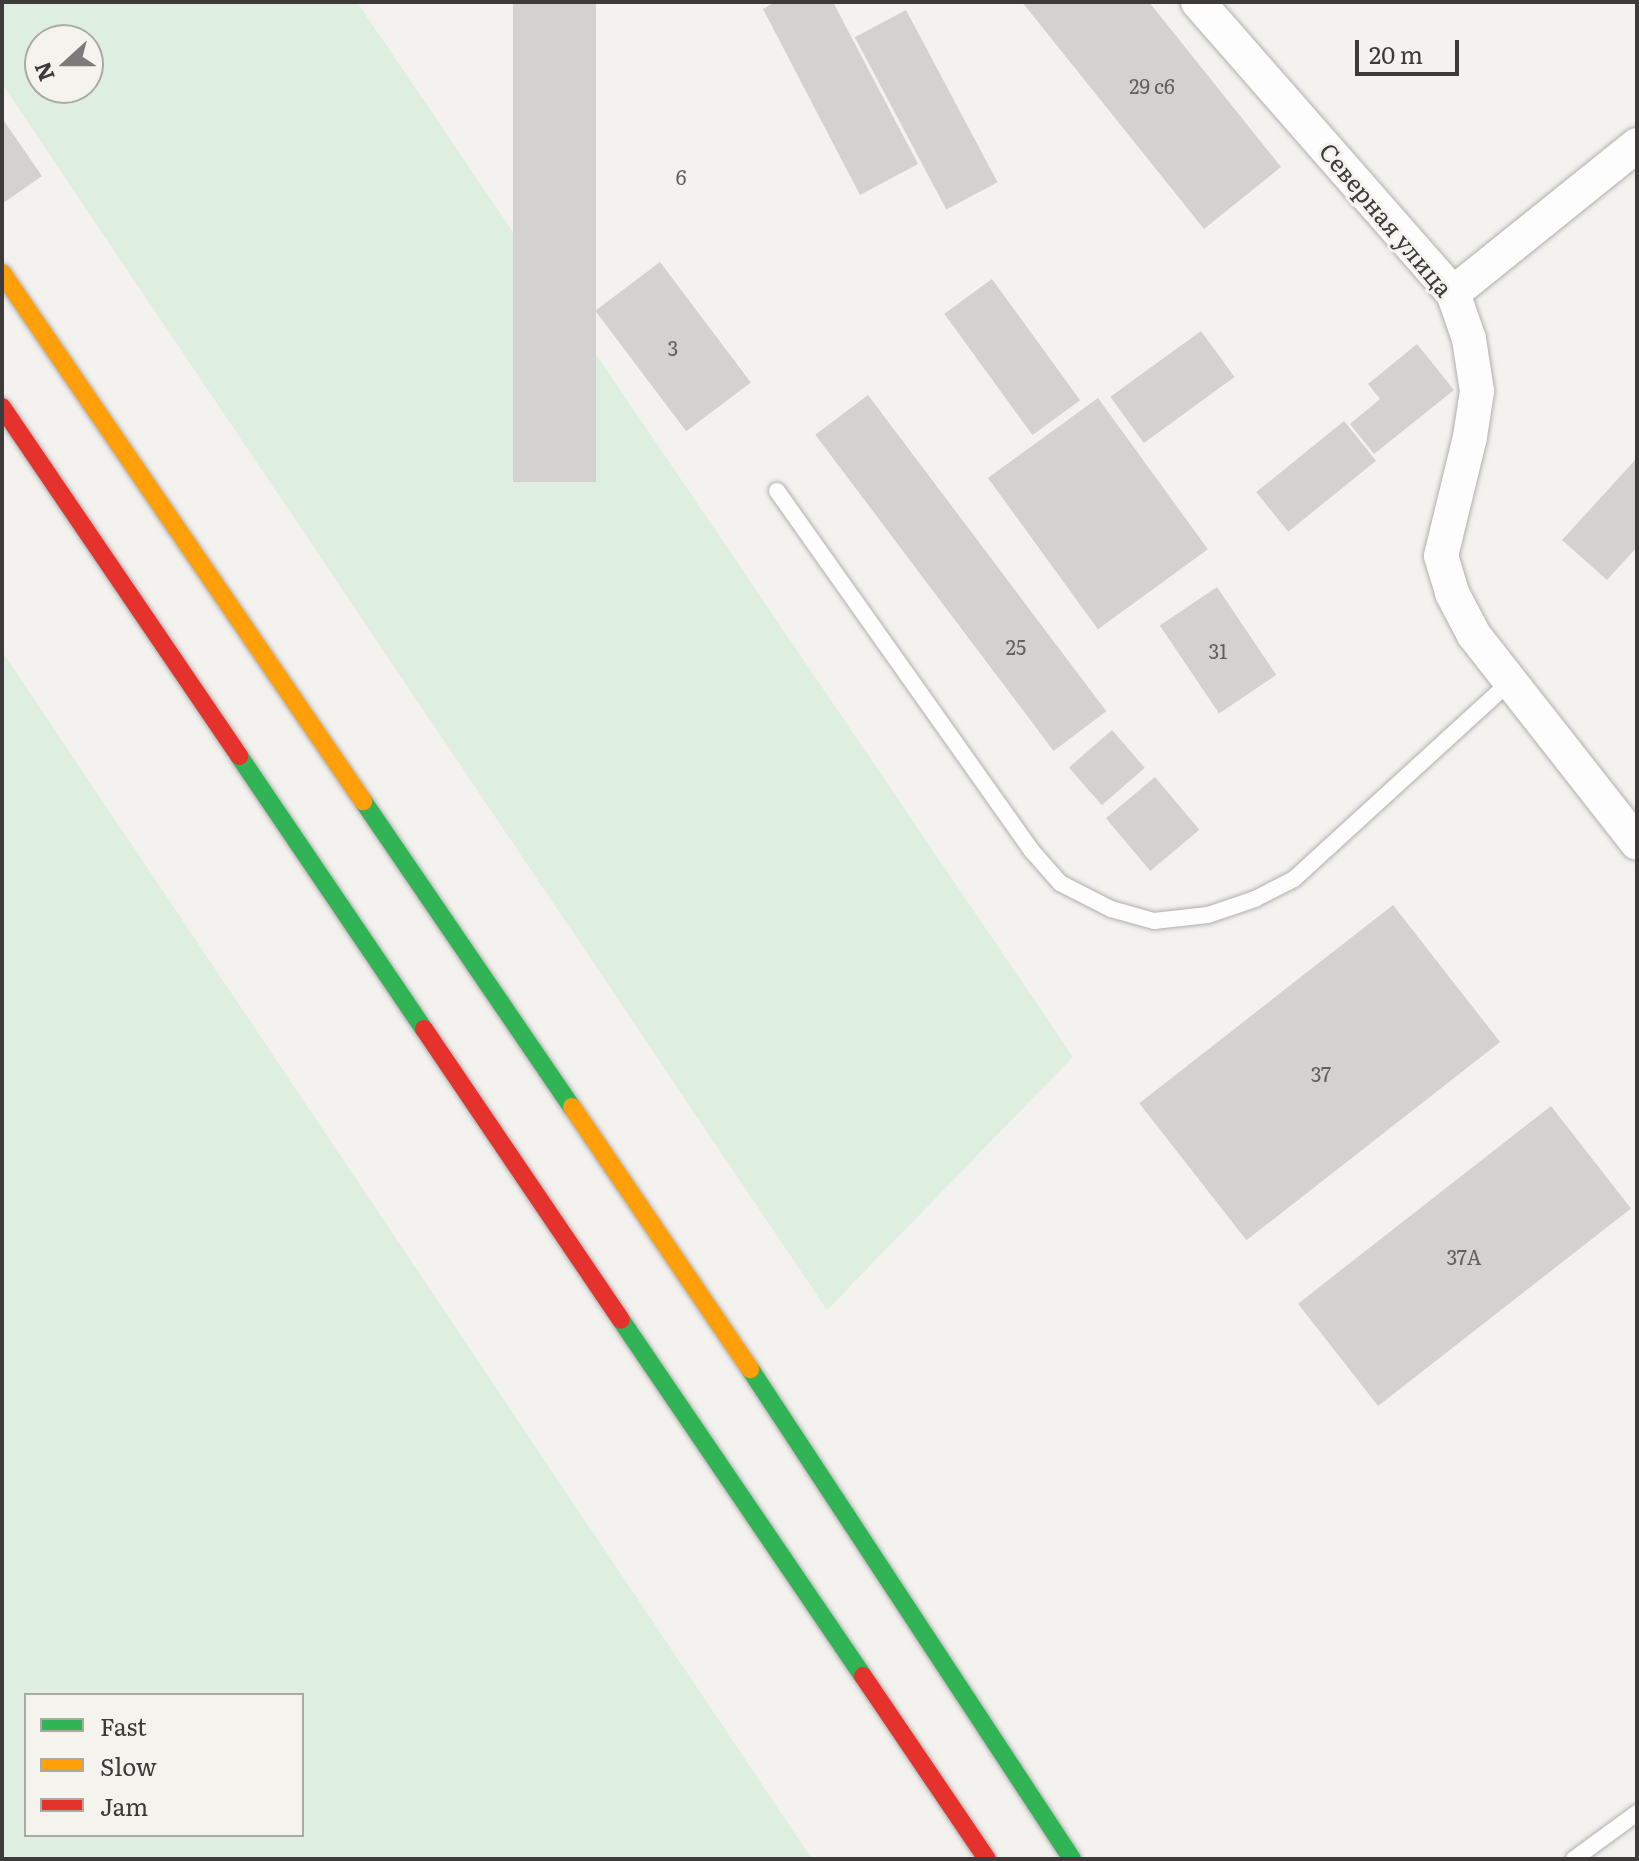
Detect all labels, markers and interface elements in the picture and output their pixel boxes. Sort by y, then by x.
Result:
north arrow [24,24,104,104]
scale bar [1359,24,1463,74]
text: 20 m [1369,36,1423,71]
text: N [24,58,62,87]
house number: 29 с6 [1129,73,1175,97]
street label: Северная улица [1314,136,1460,302]
house number: 6 [676,164,686,188]
house number: 3 [668,335,678,359]
house number: 25 [1006,634,1026,658]
house number: 31 [1209,638,1227,662]
house number: 37 [1311,1061,1331,1085]
house number: 37А [1446,1244,1482,1268]
legend [24,1693,304,1837]
text: Fast [100,1708,147,1743]
text: Slow [100,1748,157,1783]
text: Jam [100,1788,148,1823]

